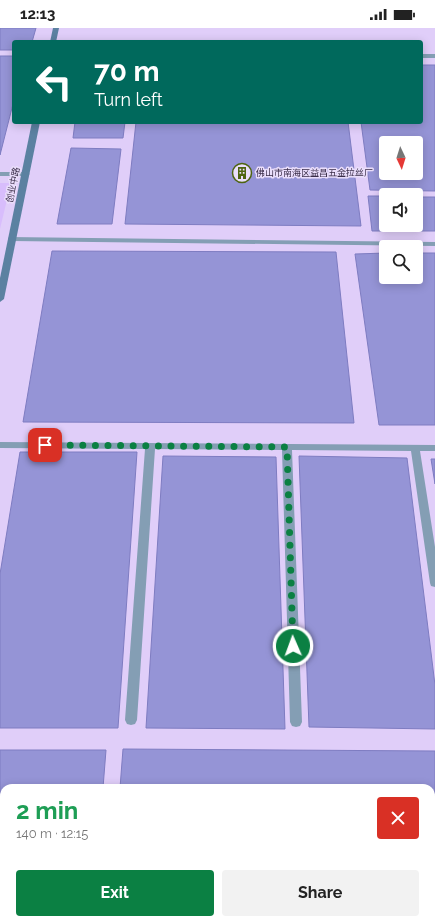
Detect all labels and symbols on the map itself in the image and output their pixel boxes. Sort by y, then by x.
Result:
north arrow [379,136,423,180]
building icon: 佛山市南海区益昌五金拉丝厂 [231,162,253,184]
street label: 创业中路 [3,166,22,204]
place label: 佛山市南海区益昌五金拉丝厂 [256,167,373,178]
pin [28,428,62,462]
position arrow [272,625,314,667]

